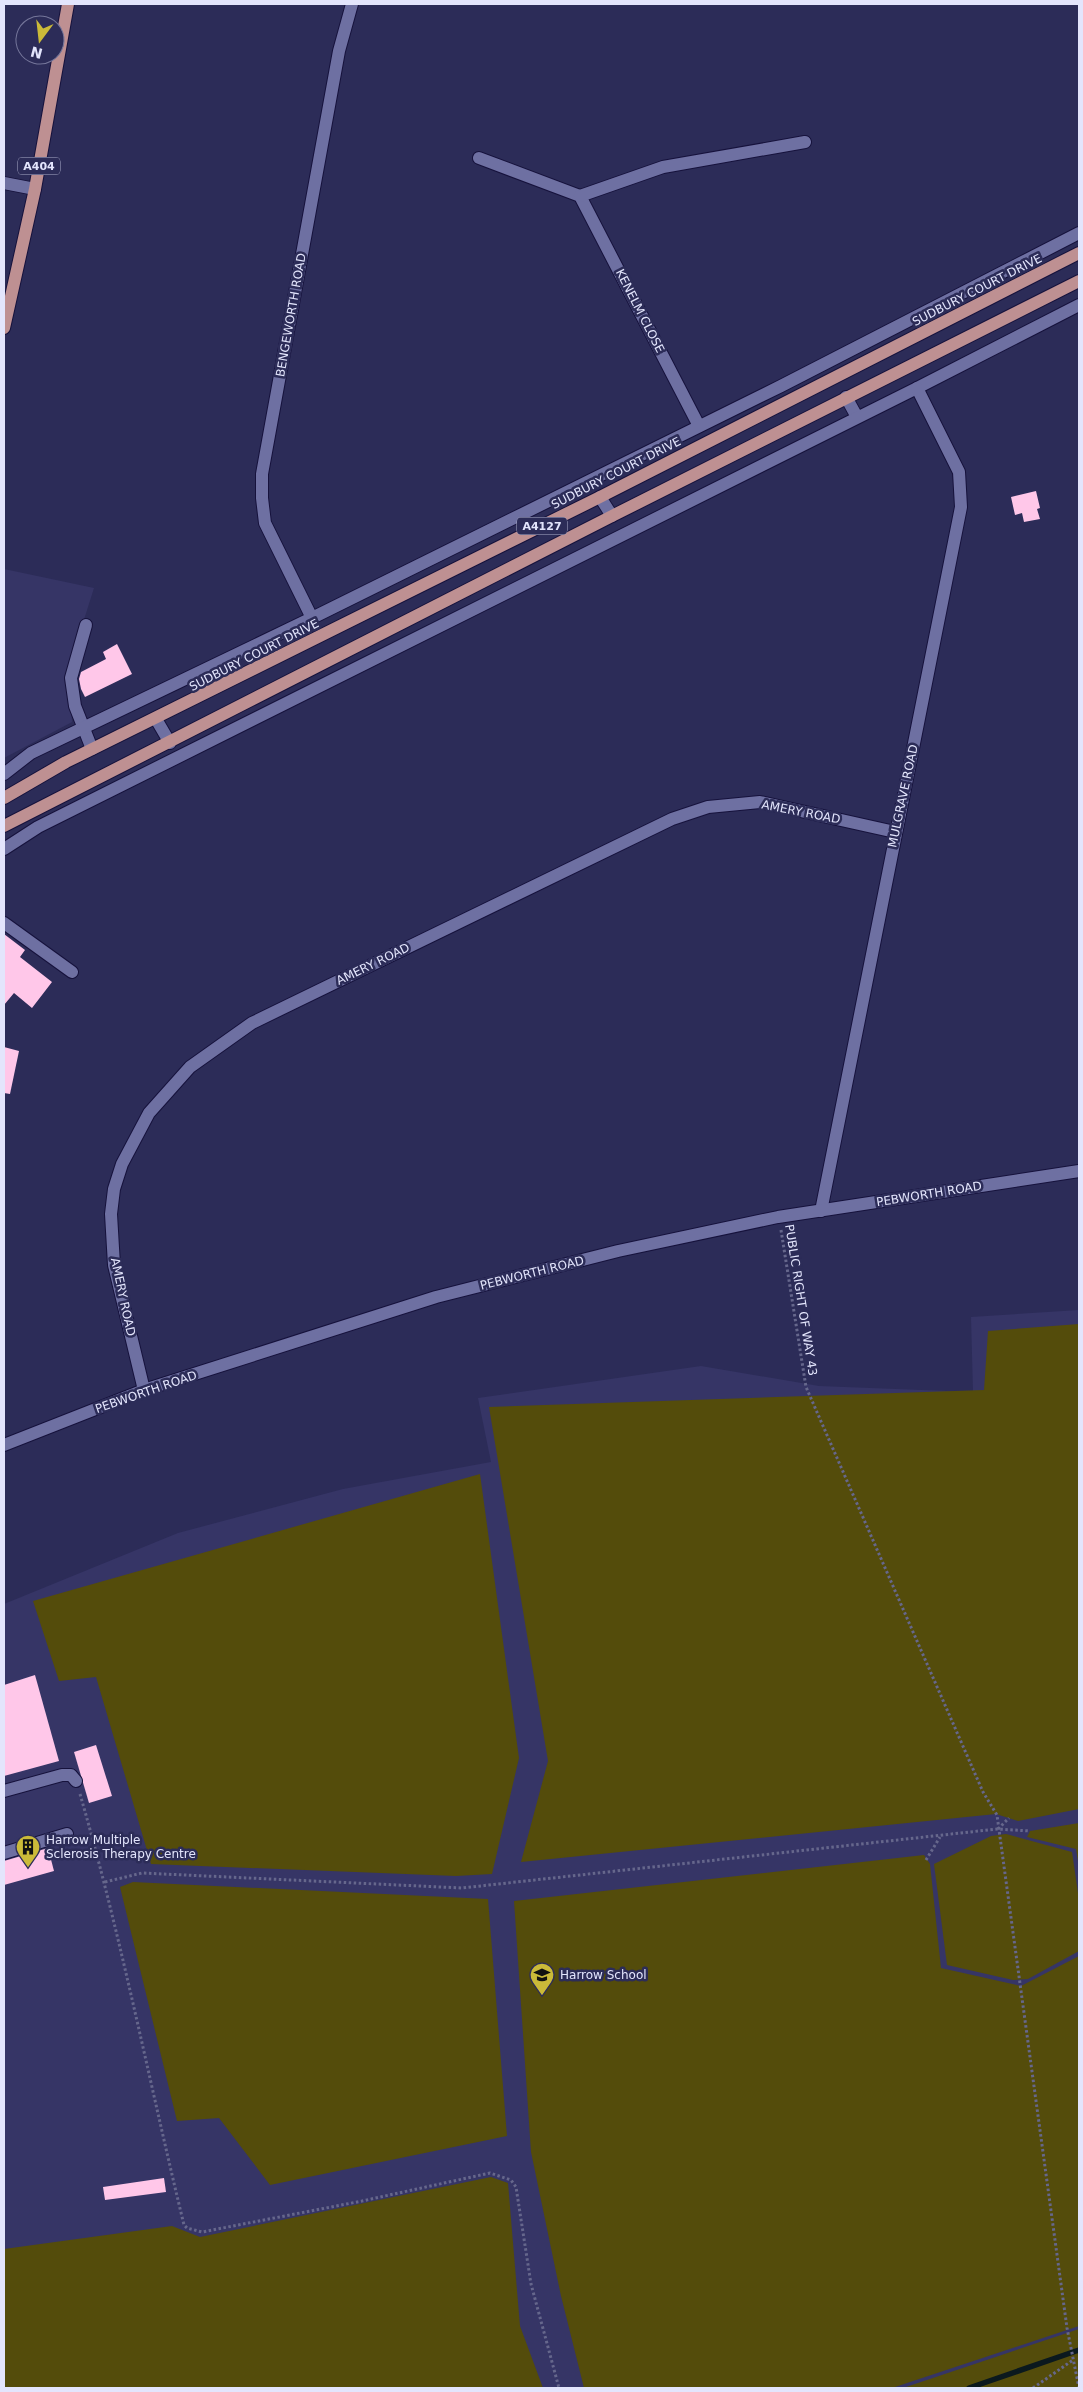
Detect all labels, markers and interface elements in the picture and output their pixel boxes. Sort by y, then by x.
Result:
north arrow [15,15,65,65]
text: N [29,43,44,62]
road number: A404 [18,158,60,175]
street label: SUDBURY COURT DRIVE [910,251,1044,329]
street label: BENGEWORTH ROAD [273,252,309,378]
street label: KENELM CLOSE [613,267,667,355]
street label: SUDBURY COURT DRIVE [549,434,683,512]
road number: A4127 [517,518,567,534]
street label: SUDBURY COURT DRIVE [187,616,321,694]
street label: MULGRAVE ROAD [885,743,921,849]
street label: AMERY ROAD [760,798,842,826]
street label: AMERY ROAD [334,940,412,988]
street label: PEBWORTH ROAD [875,1179,983,1209]
street label: PUBLIC RIGHT OF WAY 43 [782,1223,820,1377]
street label: PEBWORTH ROAD [479,1253,585,1293]
street label: AMERY ROAD [108,1256,138,1338]
street label: PEBWORTH ROAD [93,1368,199,1416]
place label: Harrow Multiple Sclerosis Therapy Centre [46,1833,196,1861]
building icon: Harrow Multiple Sclerosis Therapy Centre [15,1834,41,1868]
school or university icon: Harrow School [529,1962,555,1996]
place label: Harrow School [560,1968,647,1982]

